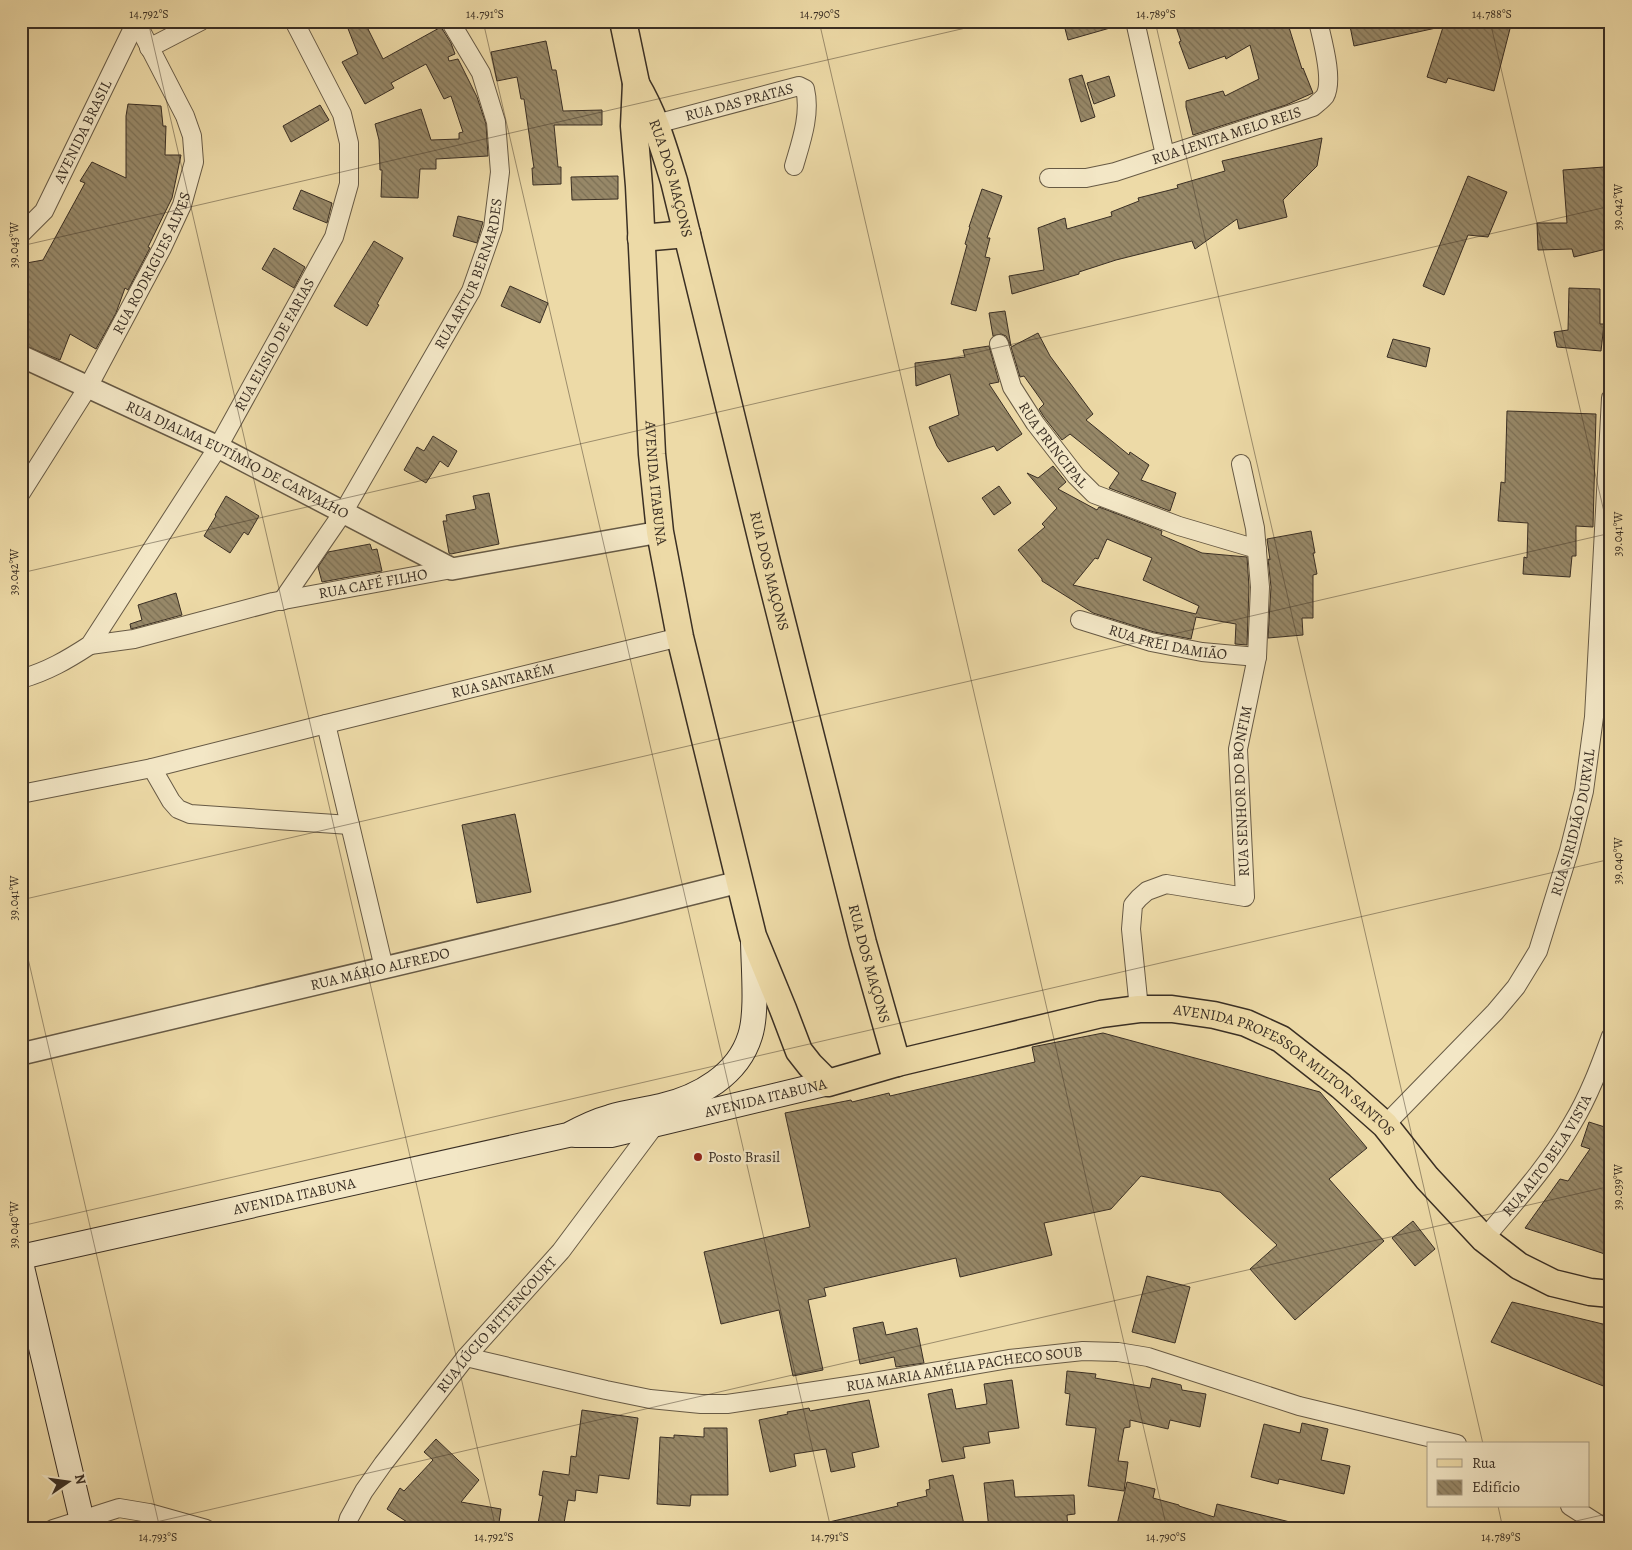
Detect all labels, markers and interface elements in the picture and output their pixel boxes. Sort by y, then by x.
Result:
text: 14.792°S [129,6,169,22]
text: 14.791°S [466,6,504,22]
text: 14.790°S [800,6,840,22]
text: 14.789°S [1136,6,1176,22]
text: 14.788°S [1472,6,1512,22]
street label: AVENIDA BRASIL [49,76,116,187]
street label: RUA DAS PRATAS [683,78,795,126]
street label: RUA LENITA MELO REIS [1149,101,1304,169]
street label: RUA DOS MAÇONS [644,116,697,239]
text: 39.042°W [1610,183,1626,230]
street label: RUA RODRIGUES ALVES [108,190,195,338]
street label: RUA ARTUR BERNARDES [430,197,507,353]
text: 39.043°W [6,221,22,268]
street label: RUA ELISIO DE FARIAS [230,275,319,415]
street label: RUA DJALMA EUTÍMIO DE CARVALHO [123,396,352,524]
street label: RUA PRINCIPAL [1014,398,1093,493]
street label: AVENIDA ITABUNA [640,419,672,547]
street label: RUA DOS MAÇONS [745,509,794,633]
text: 39.041°W [1610,511,1626,556]
text: 39.042°W [6,548,22,595]
street label: RUA CAFÉ FILHO [317,564,429,603]
street label: RUA FREI DAMIÃO [1106,619,1228,664]
street label: RUA SANTARÉM [449,658,556,703]
street label: RUA SENHOR DO BONFIM [1228,704,1257,877]
street label: RUA SIRIDIÃO DURVAL [1546,747,1600,899]
text: 39.040°W [1610,837,1626,885]
text: 39.041°W [6,875,22,920]
street label: RUA DOS MAÇONS [844,902,895,1025]
street label: RUA MÁRIO ALFREDO [308,943,452,995]
street label: AVENIDA PROFESSOR MILTON SANTOS [1171,999,1400,1140]
street label: AVENIDA ITABUNA [702,1074,829,1122]
street label: RUA ALTO BELA VISTA [1498,1091,1596,1221]
place label: Posto Brasil [708,1147,780,1167]
marker: Posto Brasil [692,1151,704,1163]
text: 39.039°W [1610,1163,1626,1210]
street label: AVENIDA ITABUNA [230,1173,358,1220]
text: 39.040°W [6,1201,22,1249]
street label: RUA LÚCIO BITTENCOURT [432,1252,562,1397]
street label: RUA MARIA AMÉLIA PACHECO SOUB [845,1341,1084,1396]
legend [1427,1442,1590,1508]
text: Rua [1472,1453,1496,1473]
north arrow [42,1458,92,1508]
text: N [70,1472,91,1486]
text: Edifício [1472,1477,1520,1497]
text: 14.793°S [139,1529,177,1545]
text: 14.792°S [474,1529,514,1545]
text: 14.791°S [811,1529,849,1545]
text: 14.790°S [1146,1529,1186,1545]
text: 14.789°S [1481,1529,1521,1545]

